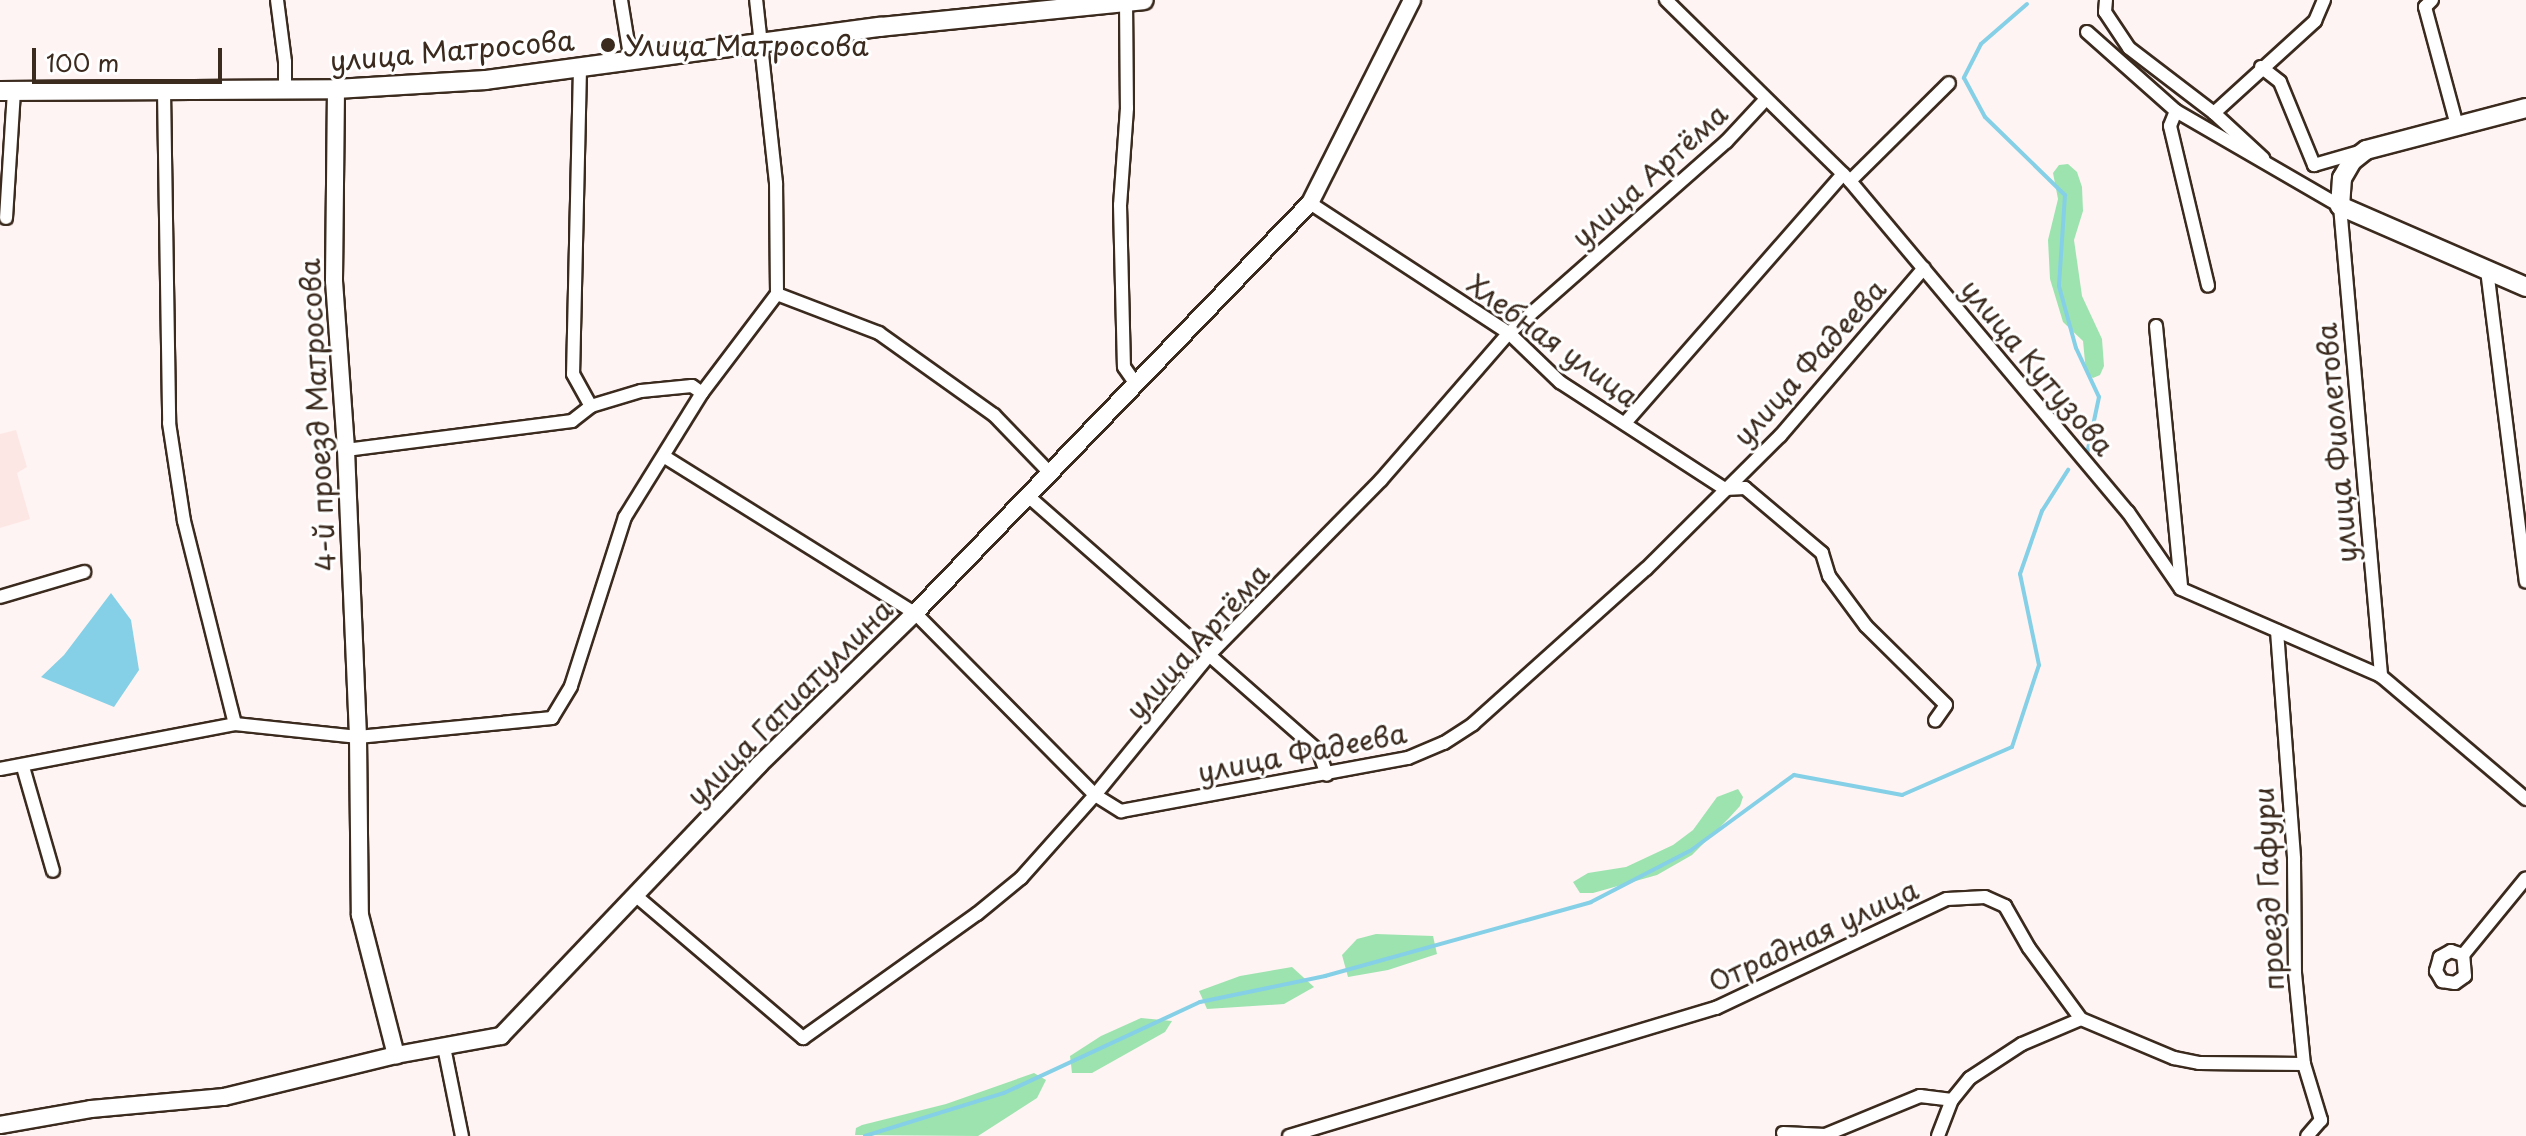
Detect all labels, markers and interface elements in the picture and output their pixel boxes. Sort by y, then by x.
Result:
street label: улица Матросова [328,23,576,77]
place label: Улица Матросова [624,28,870,62]
scale bar [36,32,226,82]
marker: Улица Матросова [599,36,617,54]
text: 100 m [46,44,119,80]
street label: улица Артёма [1564,96,1734,254]
street label: 4-й проезд Матросова [292,257,342,573]
street label: Хлебная улица [1460,266,1646,414]
street label: улица Кутузова [1954,271,2122,463]
street label: улица Фадеева [1725,272,1893,452]
street label: улица Фиолетова [2309,322,2363,564]
street label: улица Артёма [1118,556,1276,726]
street label: улица Гатиатуллина [679,592,899,812]
street label: улица Фадеева [1195,715,1409,789]
street label: проезд Гафури [2246,787,2290,991]
street label: Отрадная улица [1702,871,1924,999]

